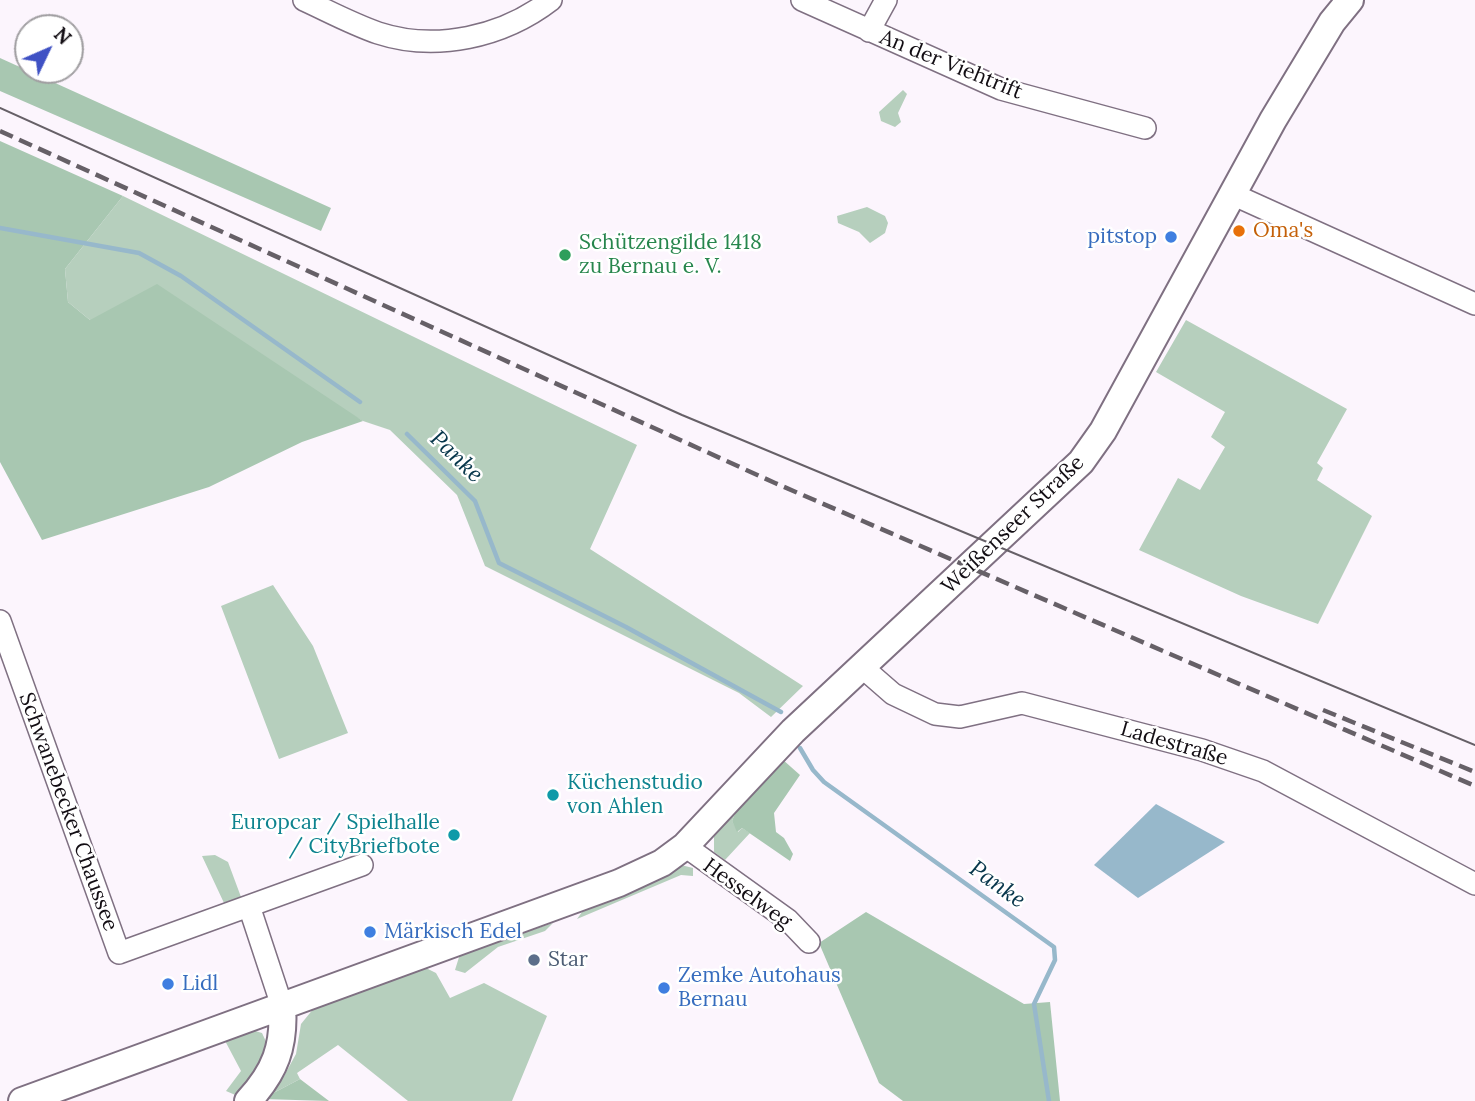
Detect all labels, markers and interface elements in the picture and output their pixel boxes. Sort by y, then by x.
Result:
north arrow [14,14,84,84]
text: N [49,22,76,49]
street label: An der Viehtrift [876,25,1026,105]
place label: Oma's [1253,218,1313,244]
marker: Oma's [1231,223,1247,239]
place label: pitstop [1087,224,1157,250]
marker: pitstop [1163,229,1179,245]
place label: Schützengilde 1418 zu Bernau e. V. [579,230,762,280]
marker: Schützengilde 1418 zu Bernau e. V. [557,247,573,263]
water label: Panke [424,425,488,489]
street label: Weißenseer Straße [937,451,1089,599]
street label: Schwanebecker Chaussee [13,690,123,934]
street label: Ladestraße [1117,717,1231,771]
place label: Küchenstudio von Ahlen [567,770,703,820]
marker: Küchenstudio von Ahlen [545,787,561,803]
place label: Europcar / Spielhalle / CityBriefbote [231,810,440,860]
marker: Europcar / Spielhalle / CityBriefbote [446,827,462,843]
street label: Hesselweg [698,853,796,935]
water label: Panke [963,855,1031,915]
place label: Märkisch Edel [384,919,522,945]
marker: Märkisch Edel [362,924,378,940]
place label: Star [548,947,588,973]
marker: Star [526,952,542,968]
place label: Zemke Autohaus Bernau [678,963,841,1013]
place label: Lidl [182,971,218,997]
marker: Lidl [160,976,176,992]
marker: Zemke Autohaus Bernau [656,980,672,996]

